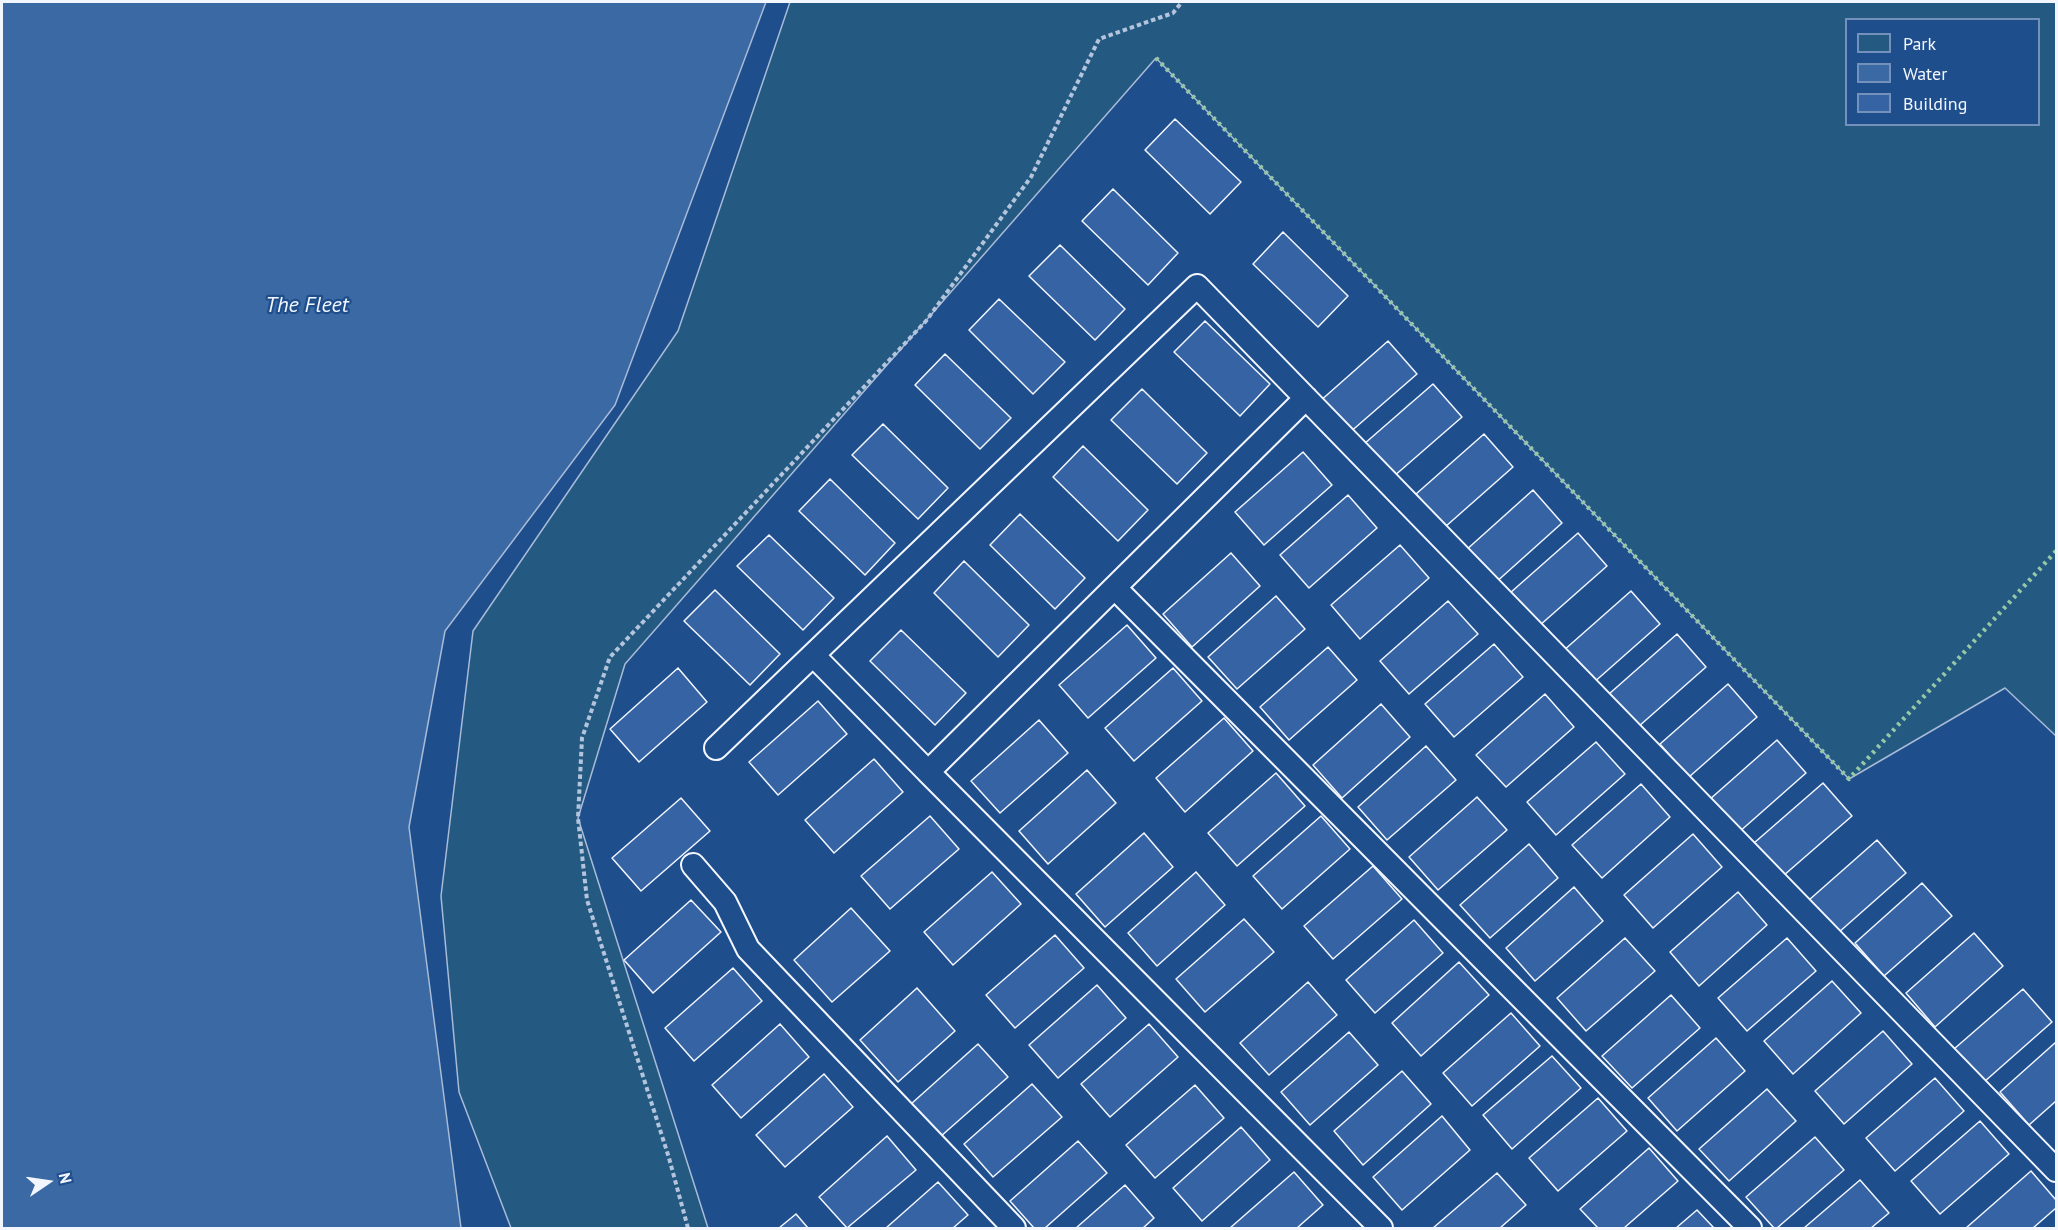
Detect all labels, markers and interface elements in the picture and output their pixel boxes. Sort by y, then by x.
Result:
legend [1845,18,2040,126]
text: Park [1903,32,1936,55]
text: Water [1903,62,1947,85]
text: Building [1903,92,1967,115]
water label: The Fleet [265,293,349,319]
north arrow [18,1152,78,1212]
text: N [55,1171,76,1185]

